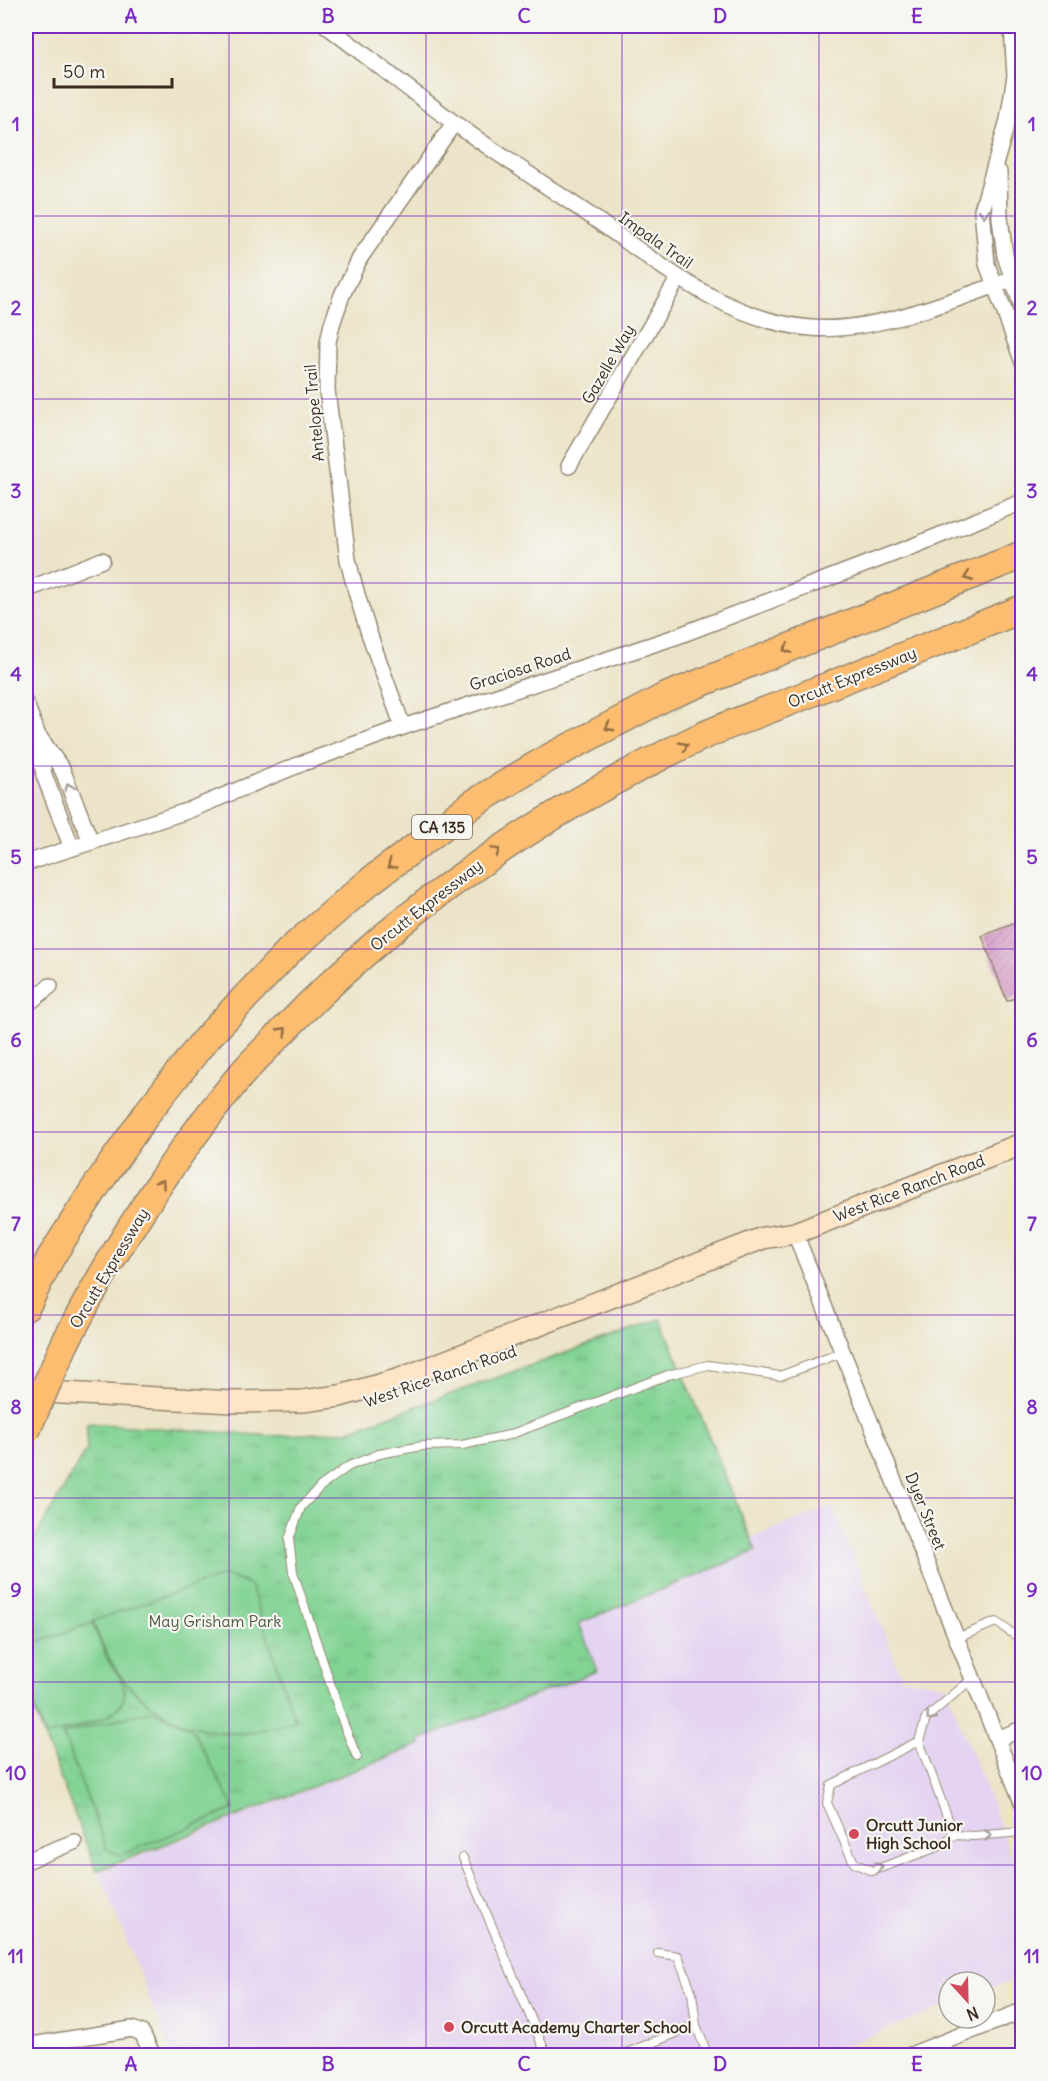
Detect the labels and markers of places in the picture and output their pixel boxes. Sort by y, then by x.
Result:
place label: Orcutt Junior High School [866,1815,963,1854]
marker: Orcutt Junior High School [847,1827,861,1841]
place label: Orcutt Academy Charter School [461,2017,691,2038]
marker: Orcutt Academy Charter School [442,2020,456,2034]

